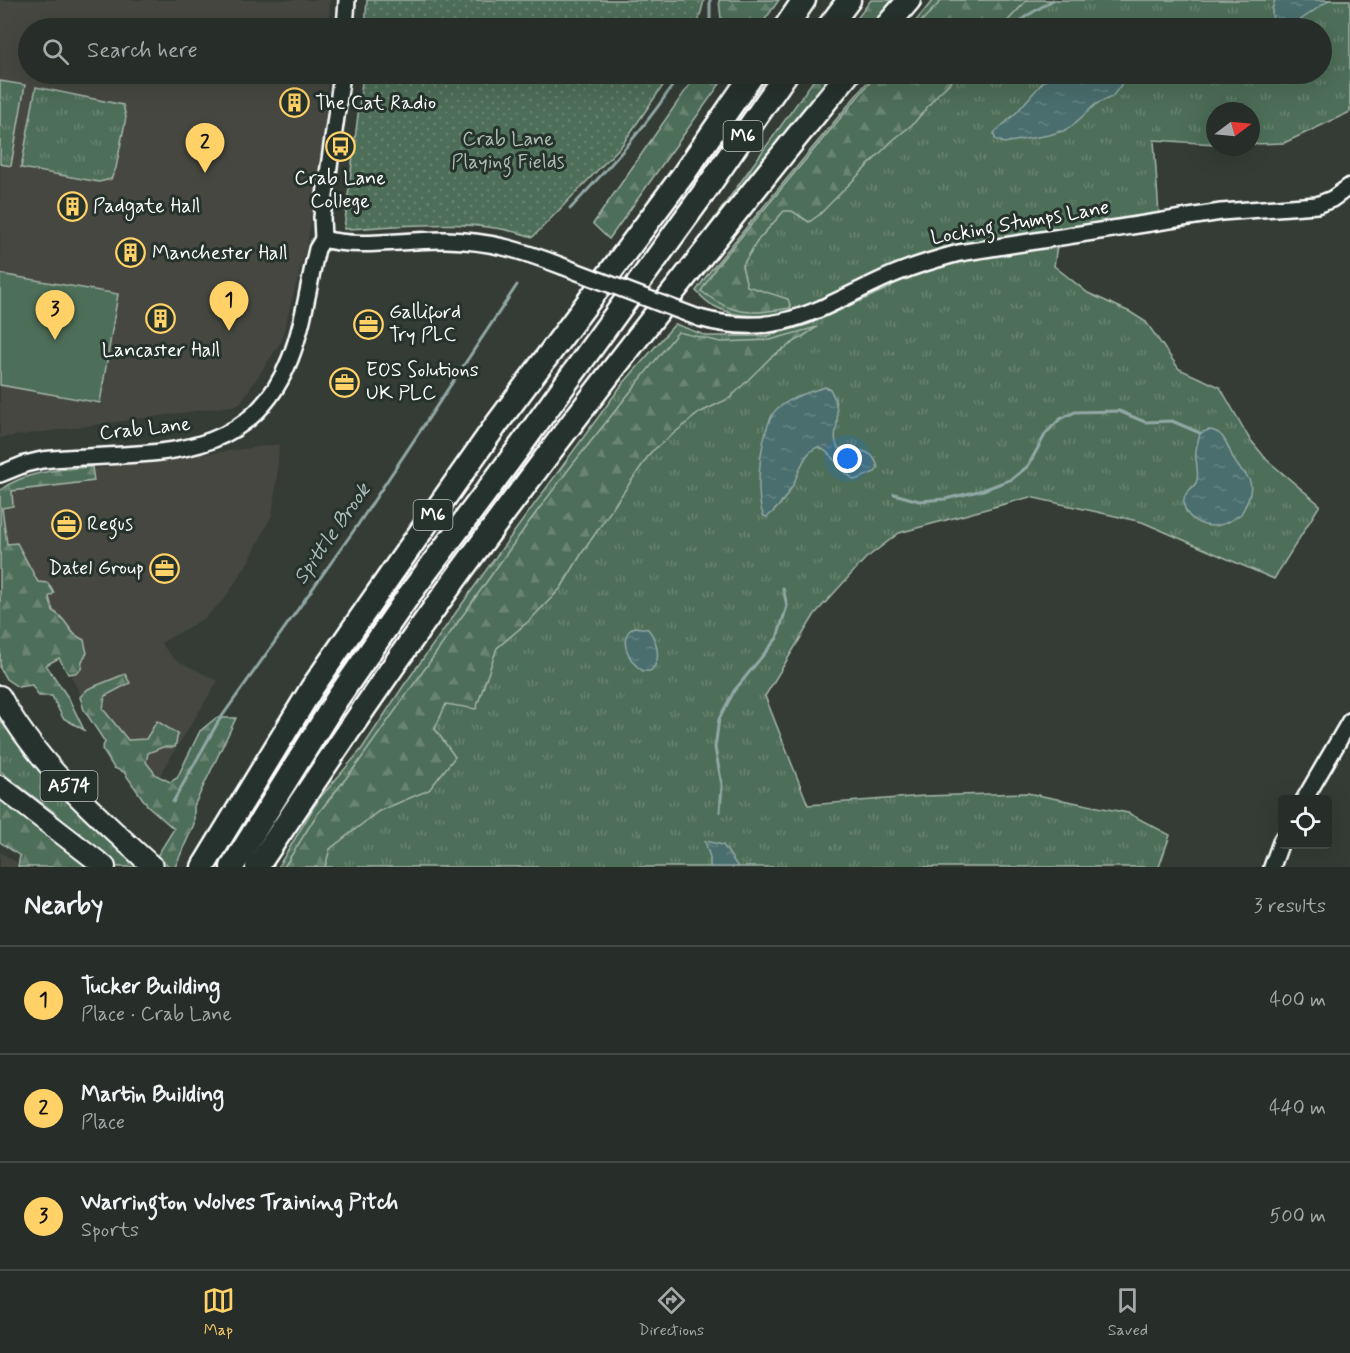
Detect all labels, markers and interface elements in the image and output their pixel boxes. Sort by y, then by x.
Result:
search box [18,18,1332,84]
icon: search [39,35,72,68]
text: Search here [87,37,198,65]
building icon: The Cat Radio [278,87,310,119]
place label: The Cat Radio [315,90,436,117]
north arrow [1206,102,1260,156]
road number: M6 [724,121,762,151]
pin: 2 [186,124,224,173]
park label: Crab Lane Playing Fields [451,126,565,178]
bus stop icon: Crab Lane College [324,131,356,163]
place label: Crab Lane College [294,165,386,215]
building icon: Padgate Hall [56,190,88,222]
place label: Padgate Hall [93,193,200,221]
street label: Locking Stumps Lane [929,194,1112,254]
building icon: Manchester Hall [115,237,147,269]
place label: Manchester Hall [152,240,288,267]
pin: 1 [210,282,248,331]
pin: 3 [36,290,74,340]
place label: Galliford Try PLC [389,299,461,349]
building icon: Lancaster Hall [145,303,177,335]
office icon: Galliford Try PLC [352,308,384,340]
place label: Lancaster Hall [102,337,220,364]
place label: EOS Solutions UK PLC [366,357,479,407]
office icon: EOS Solutions UK PLC [329,366,361,398]
street label: Crab Lane [98,411,192,447]
your location [833,444,862,473]
water label: Spittle Brook [287,477,378,590]
road number: M6 [414,500,452,530]
office icon: Regus [50,508,82,540]
place label: Regus [87,511,133,540]
office icon: Datel Group [149,552,181,584]
place label: Datel Group [49,555,144,582]
road number: A574 [40,771,98,801]
map controls [1278,795,1332,849]
button: locate [1278,795,1332,849]
text: Nearby [24,889,103,923]
text: 3 results [1254,893,1326,920]
text: Tucker Building [81,973,220,1001]
text: 1 [39,987,48,1014]
text: 400 m [1270,987,1326,1014]
text: Place · Crab Lane [81,1001,232,1028]
text: Martin Building [81,1081,224,1109]
text: 2 [39,1095,48,1122]
text: 440 m [1269,1095,1326,1122]
text: Place [81,1109,125,1136]
text: Warrington Wolves Training Pitch [81,1189,398,1217]
text: 3 [39,1203,48,1230]
text: 500 m [1269,1203,1326,1230]
text: Sports [81,1217,139,1244]
tab: Map [202,1284,235,1341]
tab: Directions [638,1284,704,1341]
tab: Saved [1108,1284,1148,1341]

